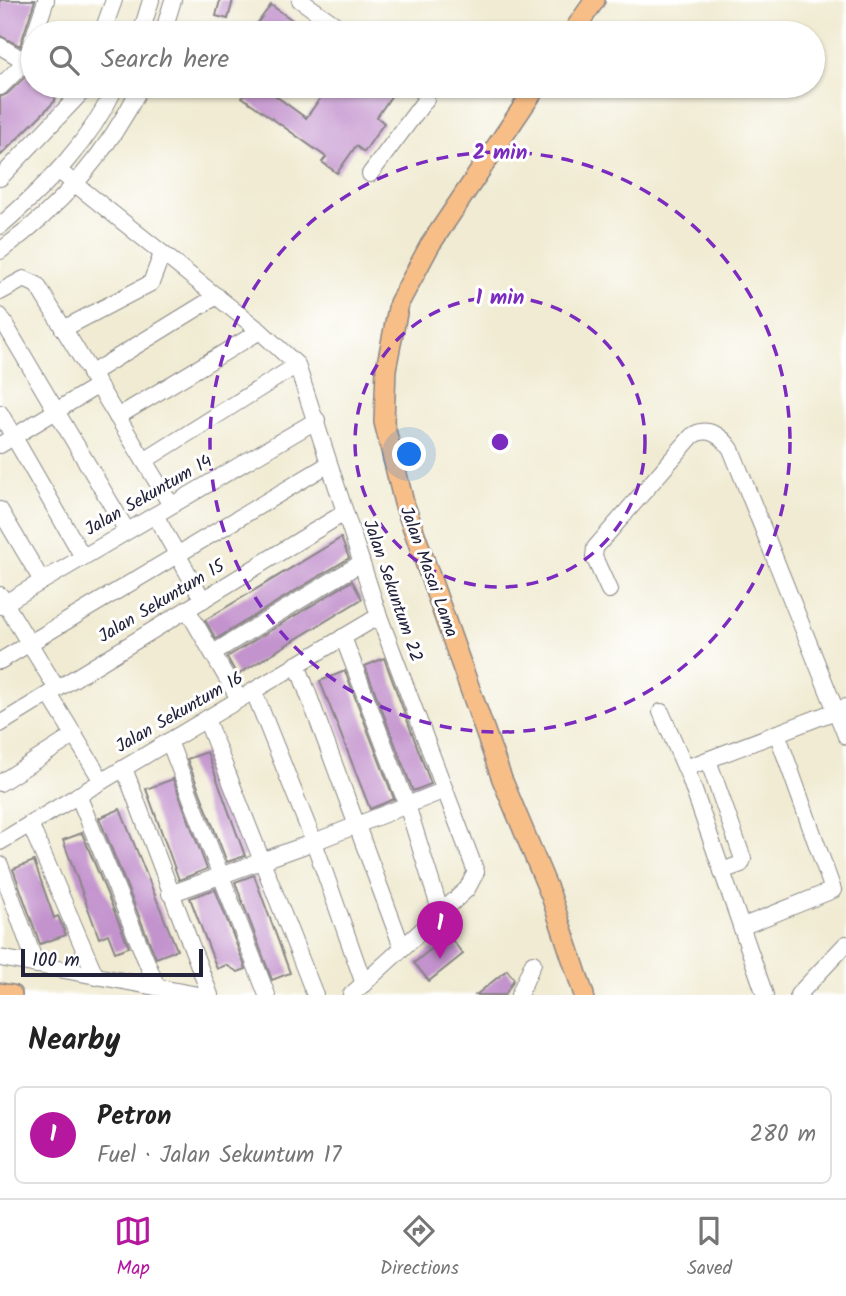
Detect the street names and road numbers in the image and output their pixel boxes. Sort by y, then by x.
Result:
street label: Jalan Sekuntum 14 [80,447,219,544]
street label: Jalan Masai Lama [391,502,465,642]
street label: Jalan Sekuntum 22 [354,516,430,666]
street label: Jalan Sekuntum 15 [93,552,232,651]
street label: Jalan Sekuntum 16 [111,665,249,761]

